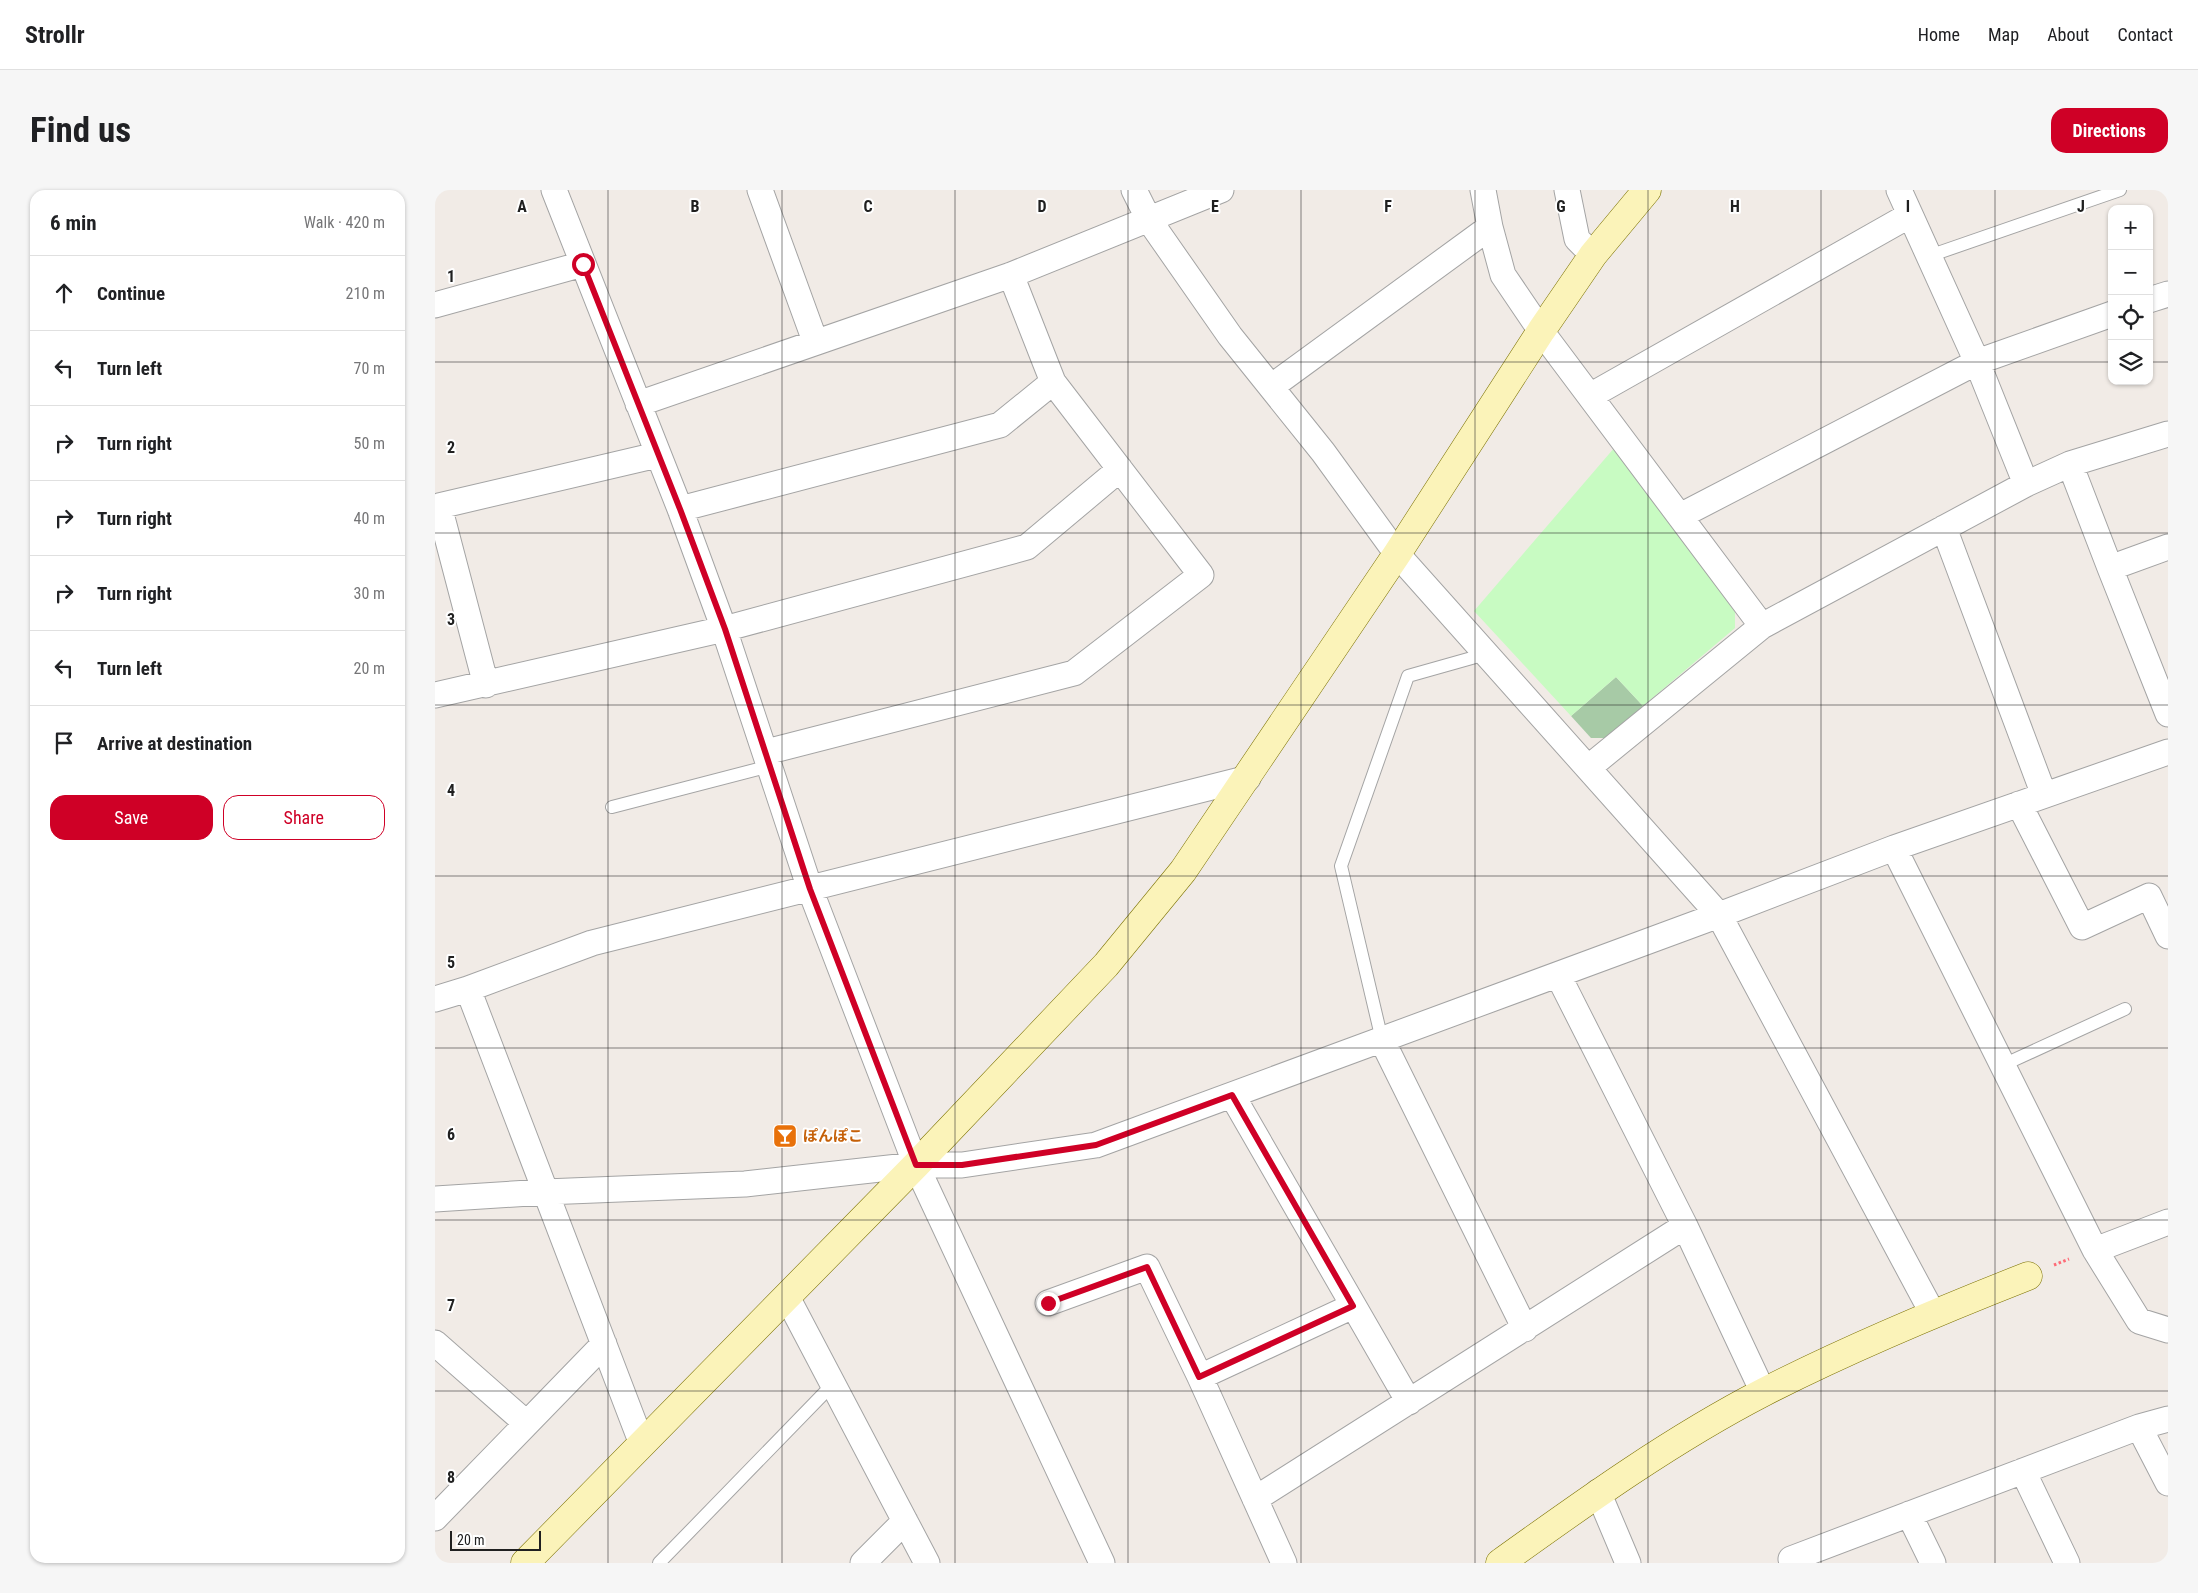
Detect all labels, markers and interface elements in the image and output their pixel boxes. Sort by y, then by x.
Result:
text: Strollr [25,21,85,49]
text: Home [1918,24,1960,45]
text: Map [1988,24,2019,45]
text: About [2047,24,2089,45]
text: Contact [2117,24,2173,45]
button: Directions [2051,108,2168,153]
text: Find us [30,110,131,151]
text: A [517,197,527,216]
text: B [691,197,700,216]
text: C [863,197,873,216]
text: D [1037,197,1047,216]
text: E [1211,197,1219,216]
text: F [1384,197,1392,216]
text: G [1556,197,1566,216]
text: H [1730,197,1740,216]
text: I [1906,197,1910,216]
text: J [2077,197,2085,216]
map controls [2108,205,2153,385]
button: + [2108,205,2153,250]
text: 6 min [50,211,97,235]
text: Walk · 420 m [304,213,385,232]
button: − [2108,250,2153,295]
route start [572,253,595,276]
text: 1 [447,267,455,286]
icon: ahead [50,279,78,307]
text: Continue [97,282,165,305]
text: 210 m [346,284,385,303]
button: locate [2108,295,2153,340]
button: layers [2108,340,2153,385]
icon: left [50,354,78,382]
text: Turn left [97,357,162,380]
text: 70 m [353,359,385,378]
icon: right [50,429,78,457]
text: Turn right [97,432,172,455]
text: 50 m [353,434,385,453]
text: 2 [447,438,455,457]
icon: right [50,504,78,532]
text: Turn right [97,507,172,530]
text: 40 m [353,509,385,528]
icon: right [50,579,78,607]
text: Turn right [97,582,172,605]
text: 30 m [353,584,385,603]
text: 3 [447,610,455,629]
icon: left [50,654,78,682]
text: Turn left [97,657,162,680]
text: 20 m [353,659,385,678]
icon: arrive [50,729,78,757]
text: Arrive at destination [97,732,252,755]
text: 4 [447,781,455,800]
button: Save [50,795,213,840]
button: Share [223,795,385,840]
text: 5 [447,953,455,972]
bar icon: ぽんぽこ [772,1123,798,1149]
text: 6 [447,1125,455,1144]
place label: ぽんぽこ [803,1127,863,1145]
route end [1037,1292,1060,1315]
text: 7 [447,1296,455,1315]
text: 8 [447,1468,455,1487]
scale bar [450,1528,541,1551]
text: 20 m [457,1532,485,1548]

